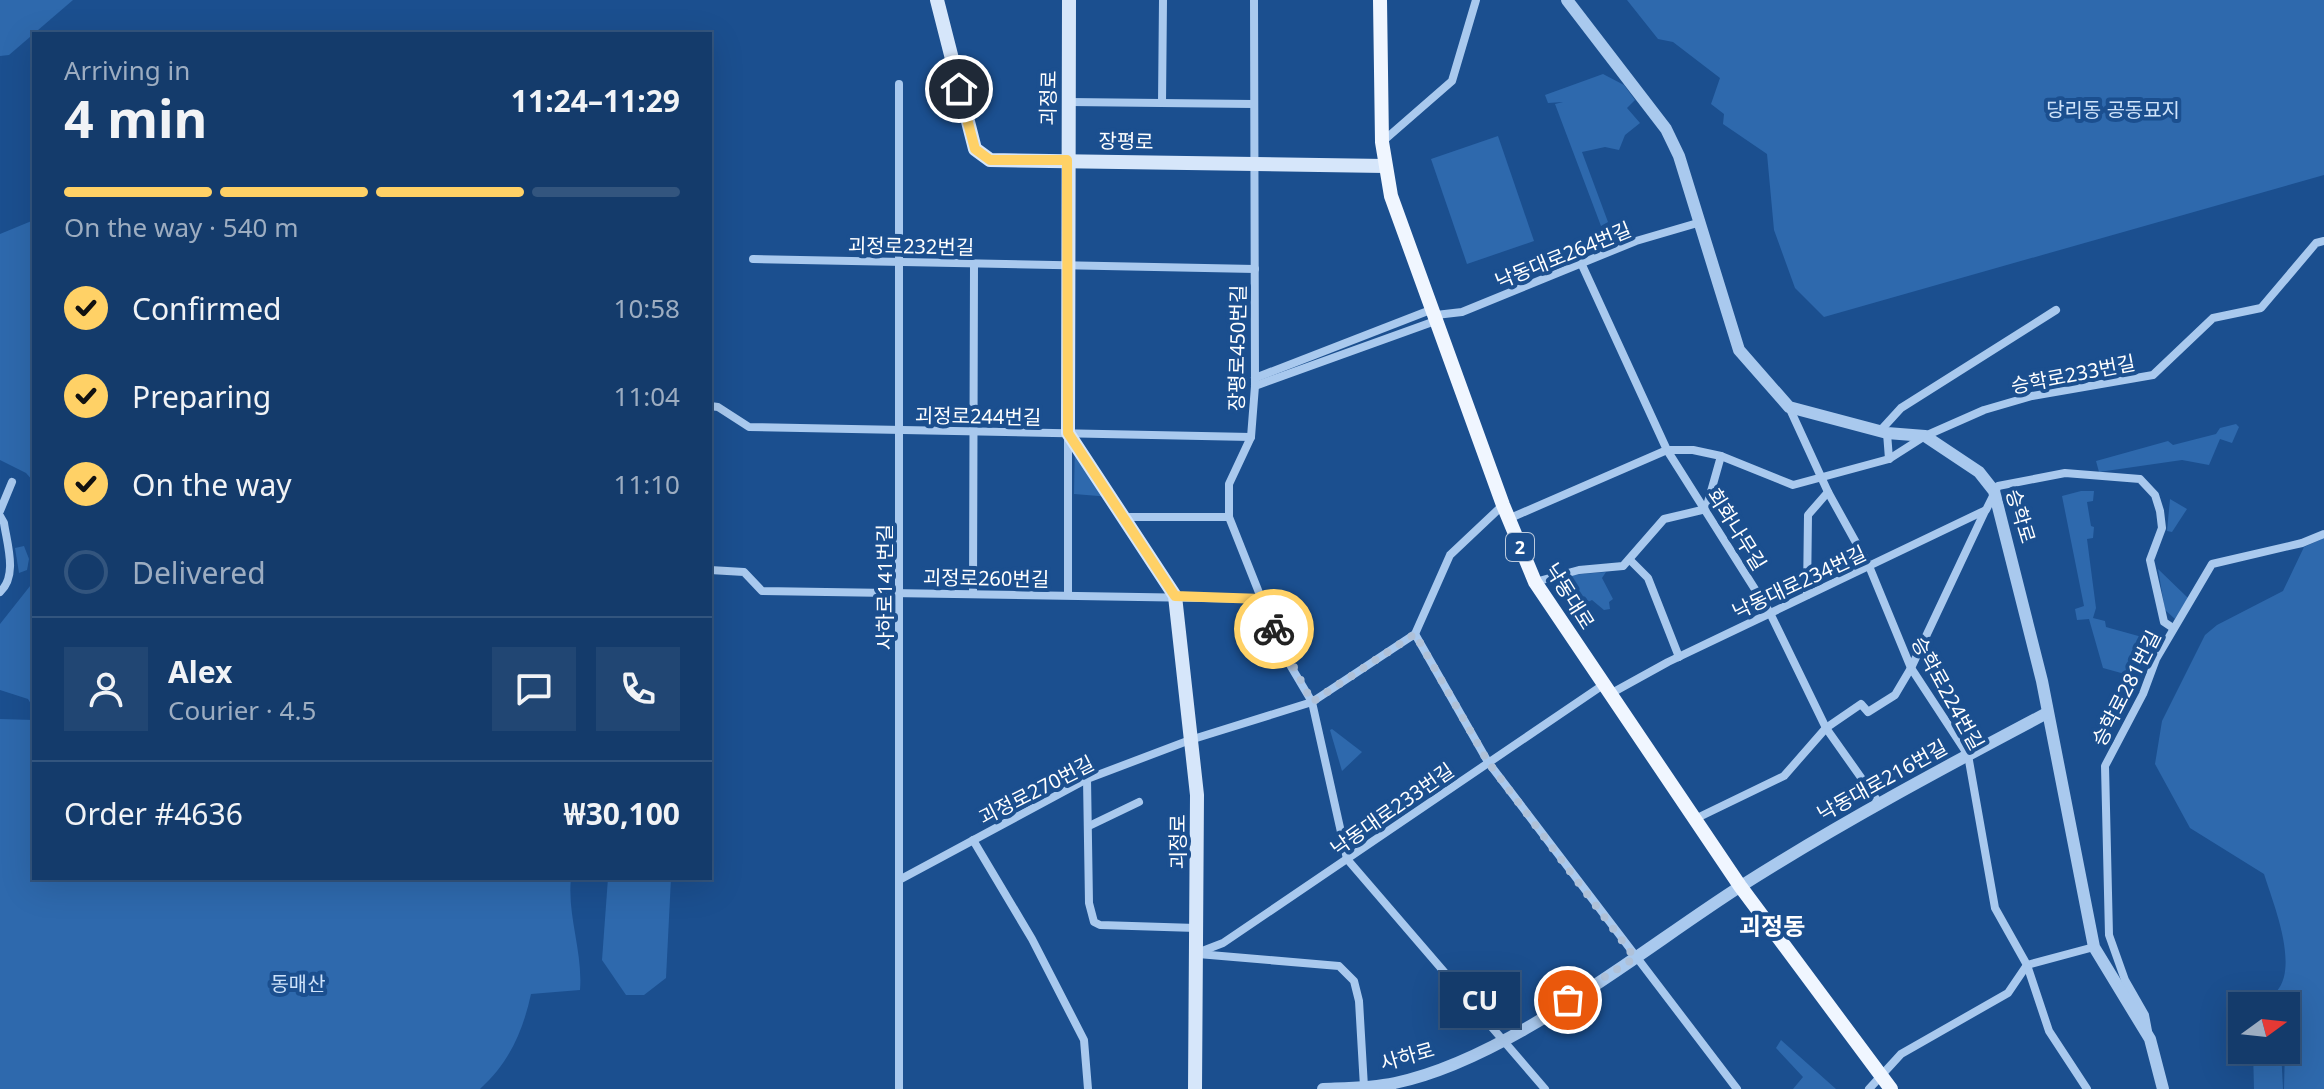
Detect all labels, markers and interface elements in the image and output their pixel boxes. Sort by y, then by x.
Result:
text: Arriving in [64,52,190,88]
pin [925,55,993,123]
icon: home [937,67,981,111]
street label: 괴정로 [1034,70,1062,126]
text: 11:24–11:29 [511,80,680,121]
text: 4 min [64,82,207,153]
park label: 당리동 공동묘지 [2046,96,2180,123]
street label: 장평로 [1098,127,1154,155]
text: On the way · 540 m [64,209,298,245]
street label: 낙동대로264번길 [1491,215,1635,295]
street label: 괴정로232번길 [848,231,974,261]
street label: 장평로450번길 [1222,285,1252,411]
icon: check [64,286,108,330]
text: Confirmed [132,288,282,329]
text: 10:58 [614,290,680,326]
street label: 승학로233번길 [2008,349,2138,399]
icon: check [64,374,108,418]
text: Preparing [132,376,271,417]
text: 11:04 [614,378,680,414]
street label: 괴정로244번길 [915,401,1041,431]
icon: check [64,462,108,506]
text: On the way [132,464,292,505]
text: 11:10 [614,466,680,502]
street label: 회화나무길 [1701,483,1773,575]
street label: 승학로 [2000,486,2042,546]
street label: 사하로141번길 [871,524,898,650]
road number: 2 [1506,533,1534,561]
street label: 낙동대로234번길 [1728,539,1870,625]
text: Delivered [132,552,266,593]
street label: 낙동대로 [1539,558,1601,634]
street label: 괴정로260번길 [923,563,1049,593]
courier [1234,589,1314,669]
icon: bike [1252,607,1296,651]
street label: 승학로281번길 [2085,626,2167,750]
street label: 승학로224번길 [1906,631,1990,755]
button: person [64,647,148,731]
button: chat [492,647,576,731]
button: phone [596,647,680,731]
text: Alex [168,651,232,692]
text: Courier · 4.5 [168,692,316,728]
street label: 낙동대로216번길 [1812,733,1952,827]
street label: 괴정로270번길 [974,749,1098,831]
street label: 낙동대로233번길 [1325,756,1459,862]
text: Order #4636 [64,793,243,834]
text: ₩30,100 [564,793,680,834]
street label: 괴정로 [1164,814,1191,870]
district label: 괴정동 [1739,909,1805,942]
pin [1534,966,1602,1034]
park label: 동매산 [270,970,326,997]
callout: CU [1440,972,1520,1028]
icon: bag [1546,978,1590,1022]
text: CU [1462,982,1498,1018]
north arrow [2228,992,2300,1064]
map controls [2228,992,2300,1064]
street label: 사하로 [1377,1035,1437,1077]

